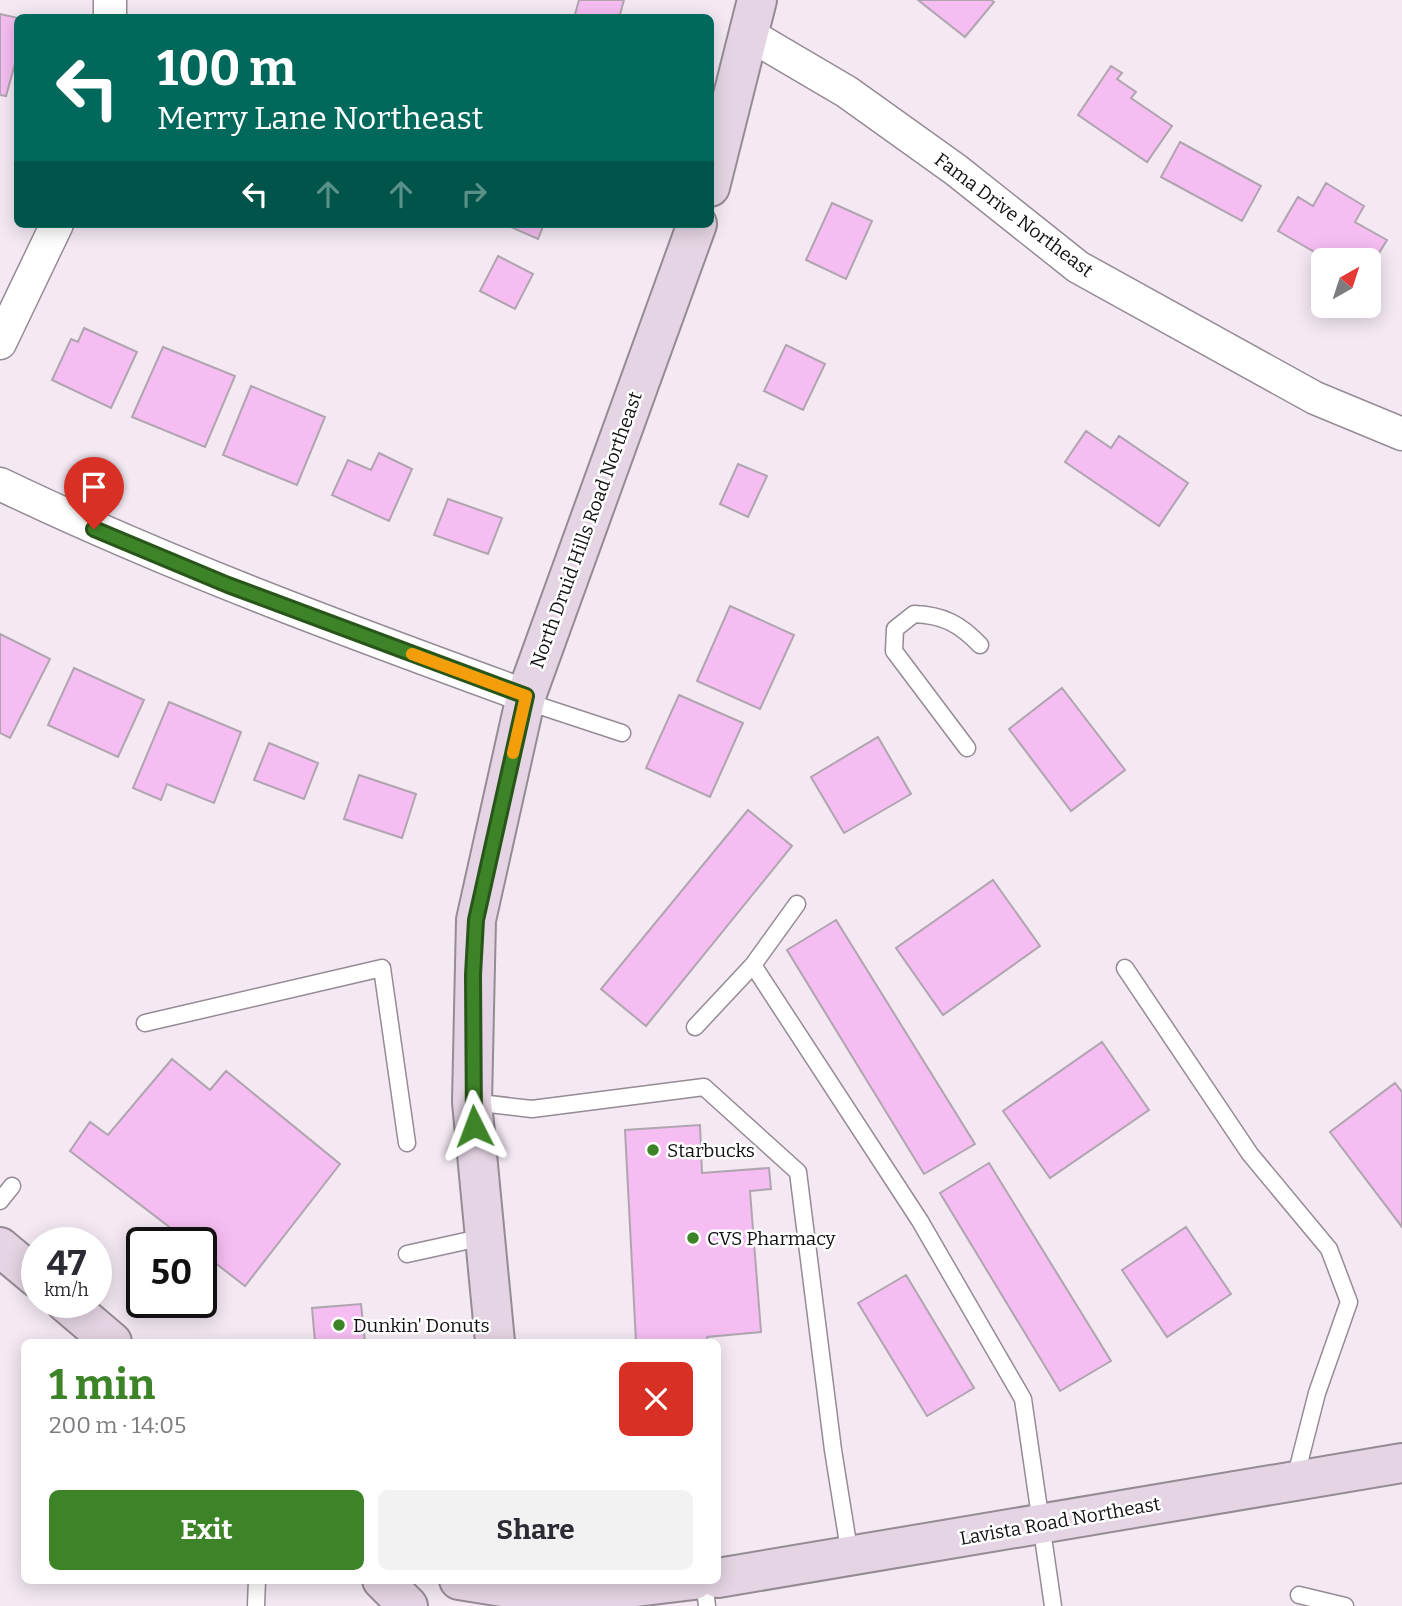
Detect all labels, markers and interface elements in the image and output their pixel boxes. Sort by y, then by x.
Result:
text: 100 m [157,39,296,98]
icon: left [42,42,133,133]
text: Merry Lane Northeast [157,99,483,137]
street label: Fama Drive Northeast [930,148,1098,282]
icon: left [236,175,274,213]
icon: ahead [309,175,347,213]
icon: ahead [382,175,420,213]
icon: right [455,175,493,213]
north arrow [1311,248,1381,318]
map controls [1311,248,1381,318]
street label: North Druid Hills Road Northeast [525,388,647,672]
pin [64,457,124,529]
icon: arrive [75,468,113,506]
position arrow [437,1089,511,1163]
place label: Starbucks [667,1139,755,1162]
marker: Starbucks [645,1142,661,1158]
speed limit sign: 50 [126,1227,217,1318]
place label: CVS Pharmacy [707,1227,837,1250]
marker: CVS Pharmacy [685,1230,701,1246]
text: 47 [47,1242,86,1284]
text: km/h [44,1279,89,1301]
place label: Dunkin' Donuts [353,1314,490,1337]
marker: Dunkin' Donuts [331,1317,347,1333]
text: 1 min [49,1360,155,1410]
button: close [619,1362,693,1436]
text: 200 m · 14:05 [49,1411,186,1439]
button: Exit [49,1490,364,1570]
button: Share [378,1490,693,1570]
street label: Lavista Road Northeast [958,1492,1162,1550]

